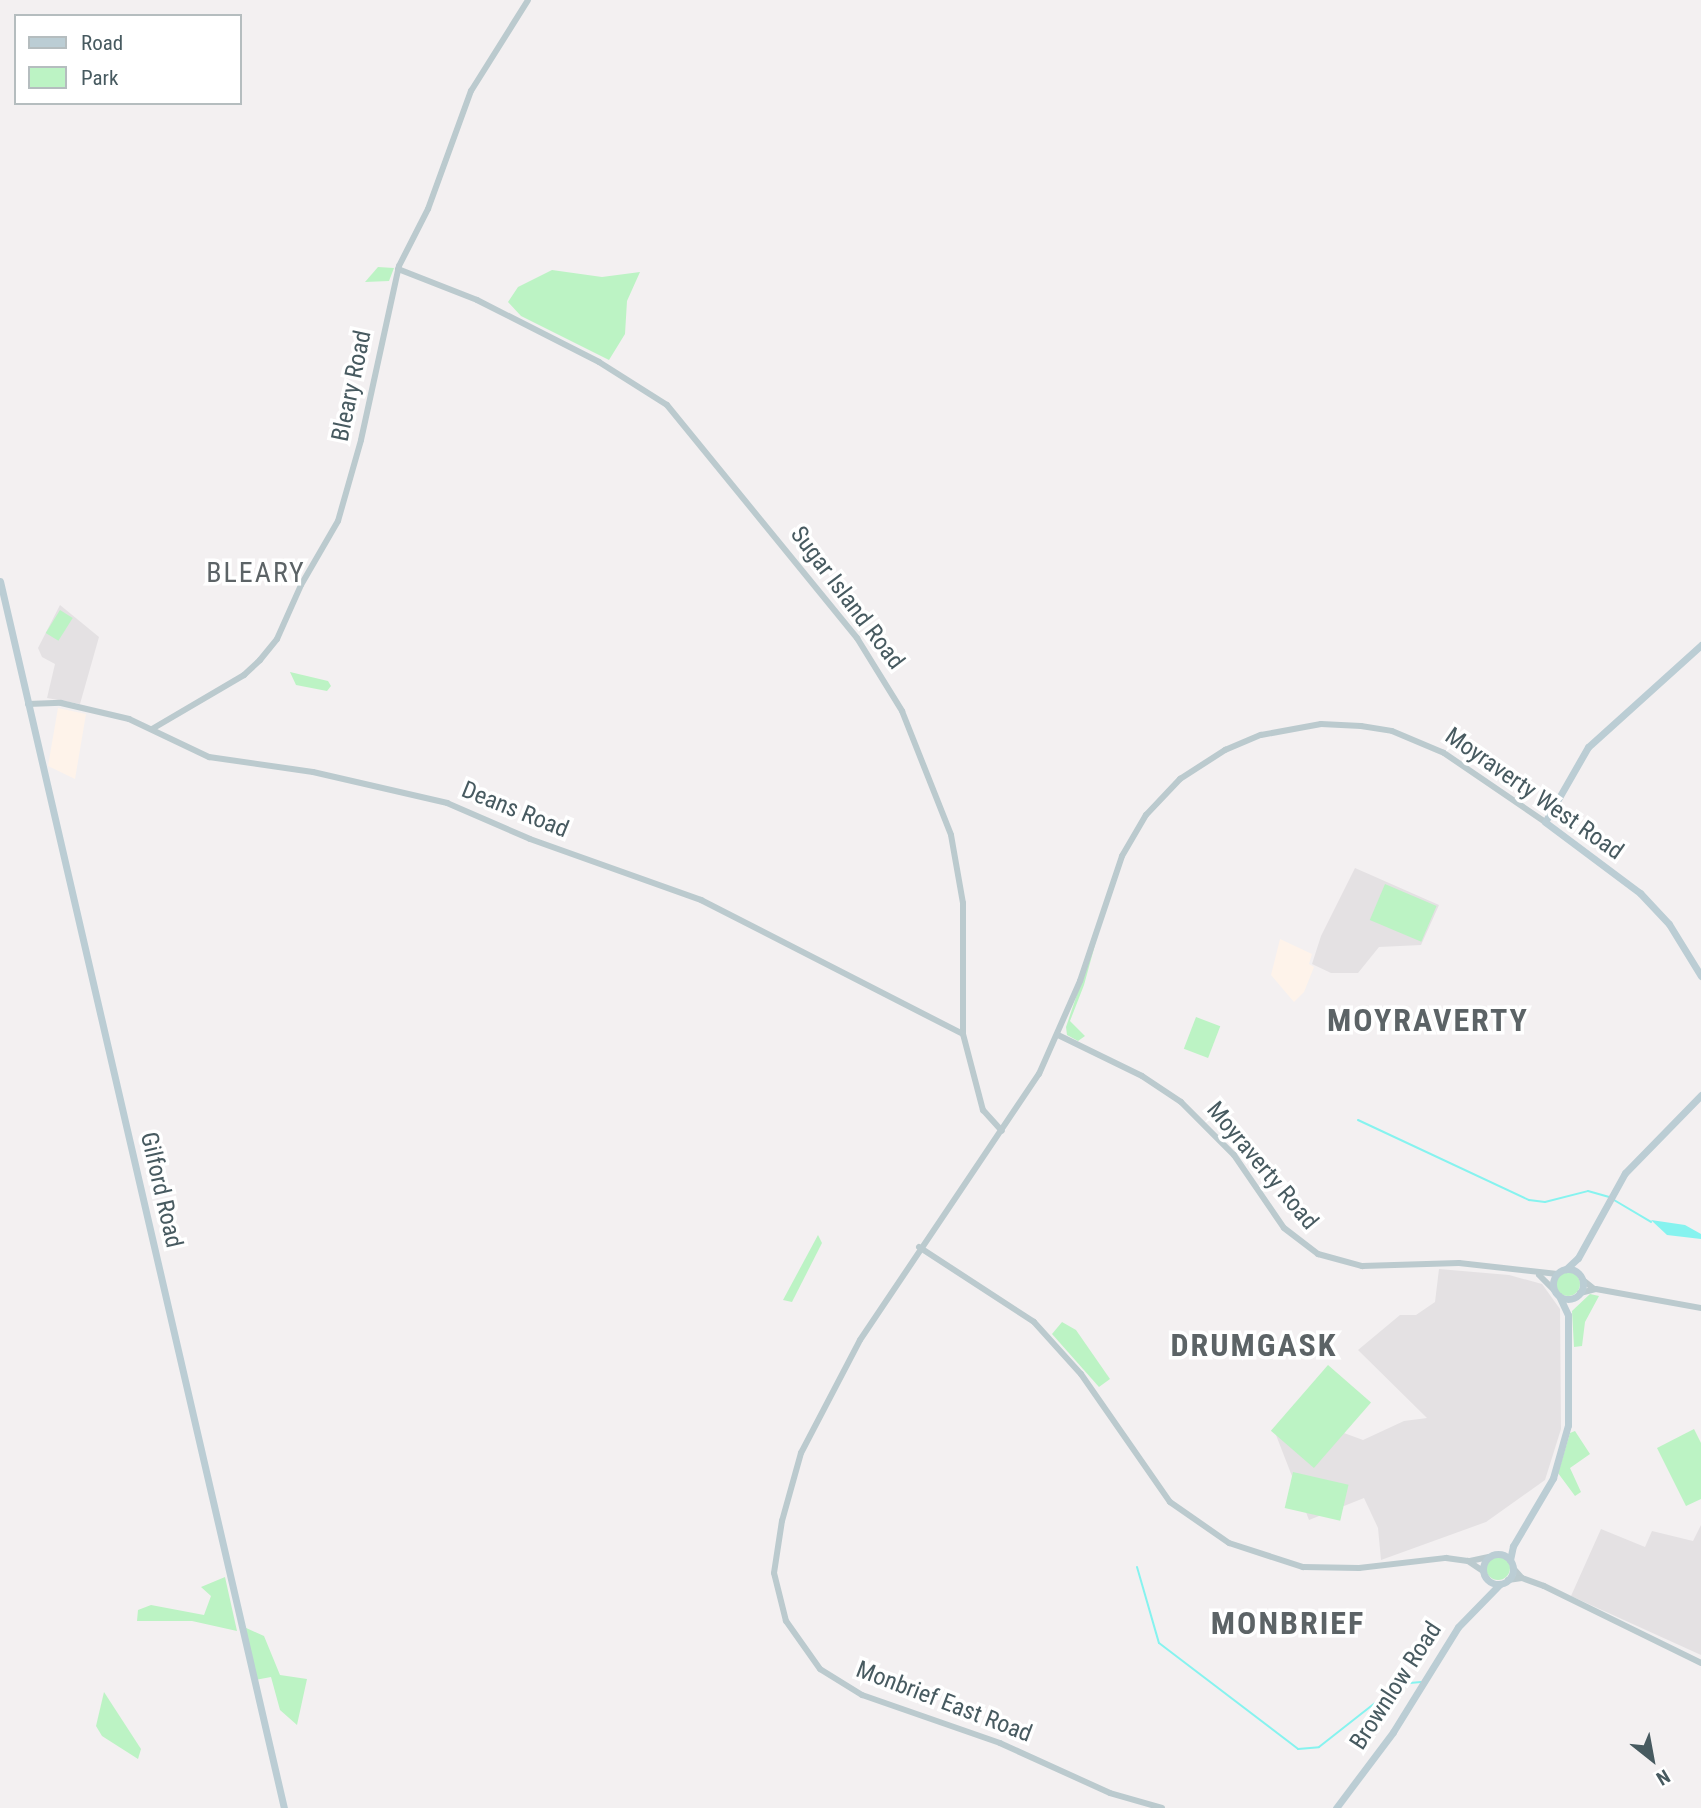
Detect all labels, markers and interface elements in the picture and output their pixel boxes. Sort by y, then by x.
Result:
legend [14,14,242,105]
text: Road [81,31,123,55]
text: Park [81,66,118,90]
street label: Bleary Road [326,328,378,444]
street label: Sugar Island Road [784,521,910,675]
district label: BLEARY [207,556,305,590]
street label: Moyraverty West Road [1439,722,1629,866]
street label: Deans Road [457,776,573,844]
district label: MOYRAVERTY [1328,1001,1528,1039]
street label: Moyraverty Road [1200,1096,1324,1236]
street label: Gilford Road [134,1130,188,1250]
district label: DRUMGASK [1171,1326,1337,1364]
district label: MONBRIEF [1212,1604,1364,1642]
street label: Brownlow Road [1344,1617,1448,1755]
street label: Monbrief East Road [852,1655,1036,1749]
north arrow [1617,1724,1687,1794]
text: N [1652,1765,1674,1790]

